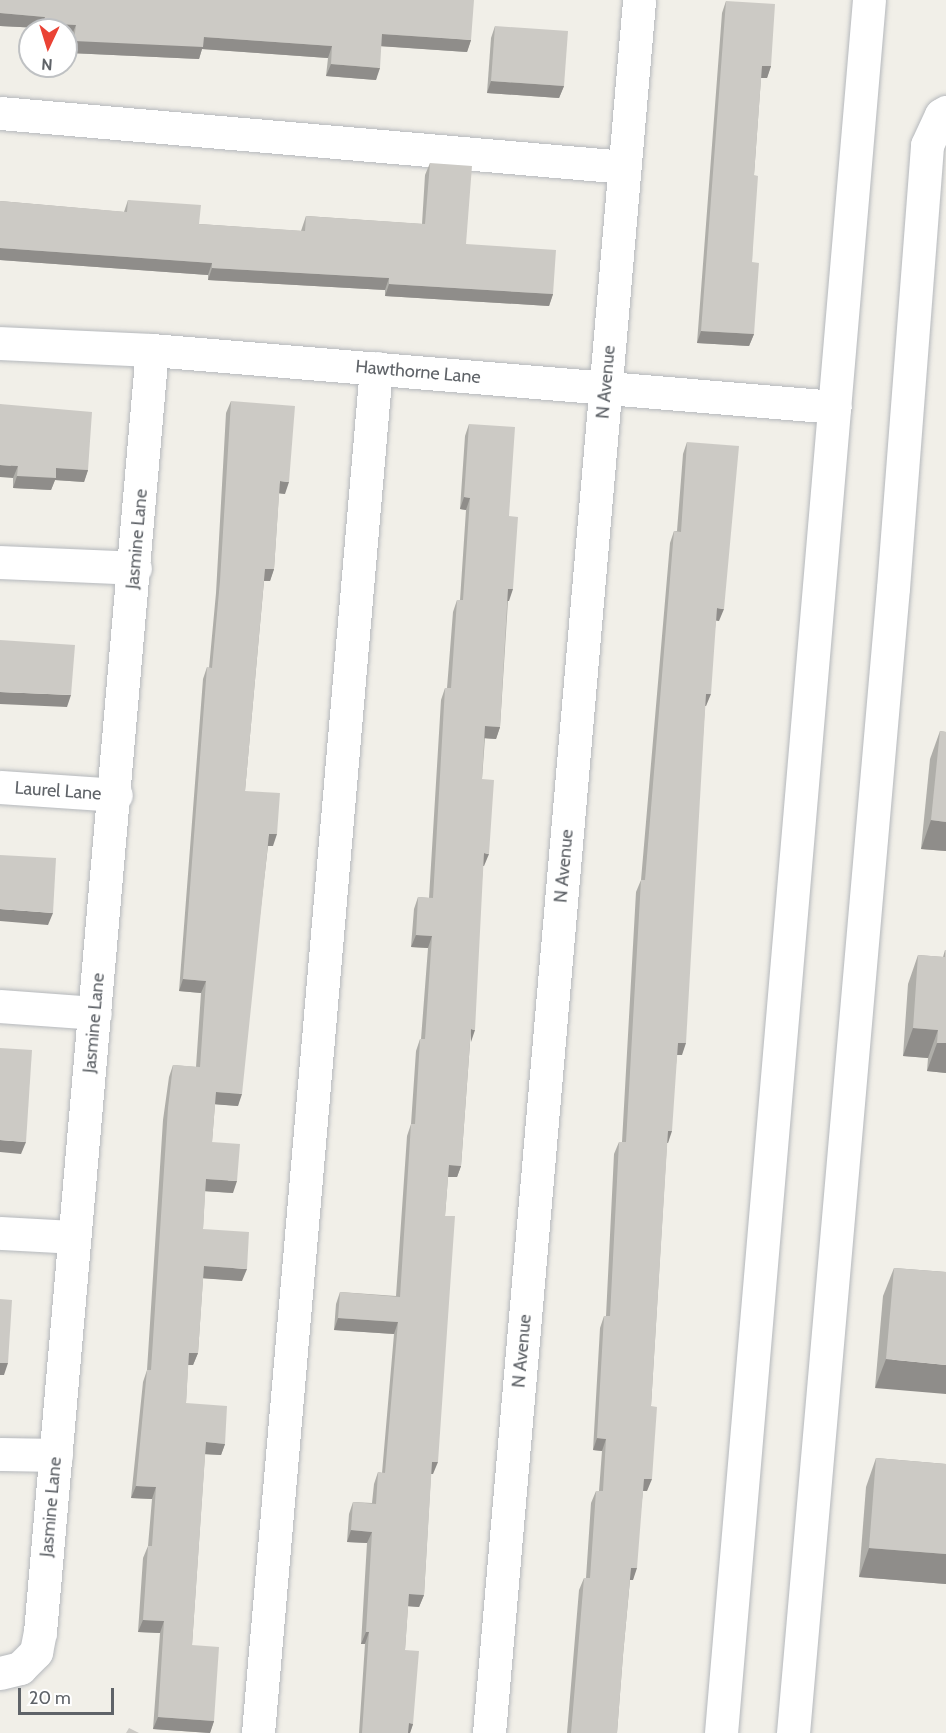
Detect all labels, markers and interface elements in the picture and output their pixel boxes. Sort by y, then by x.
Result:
north arrow [18,18,78,78]
text: N [41,55,53,74]
street label: N Avenue [592,344,620,420]
street label: Hawthorne Lane [354,356,482,388]
street label: Jasmine Lane [122,488,152,590]
street label: Laurel Lane [14,777,102,805]
street label: N Avenue [550,828,578,904]
street label: Jasmine Lane [79,972,109,1074]
street label: N Avenue [508,1313,536,1389]
street label: Jasmine Lane [36,1456,66,1558]
scale bar [21,1676,117,1714]
text: 20 m [29,1687,71,1709]

